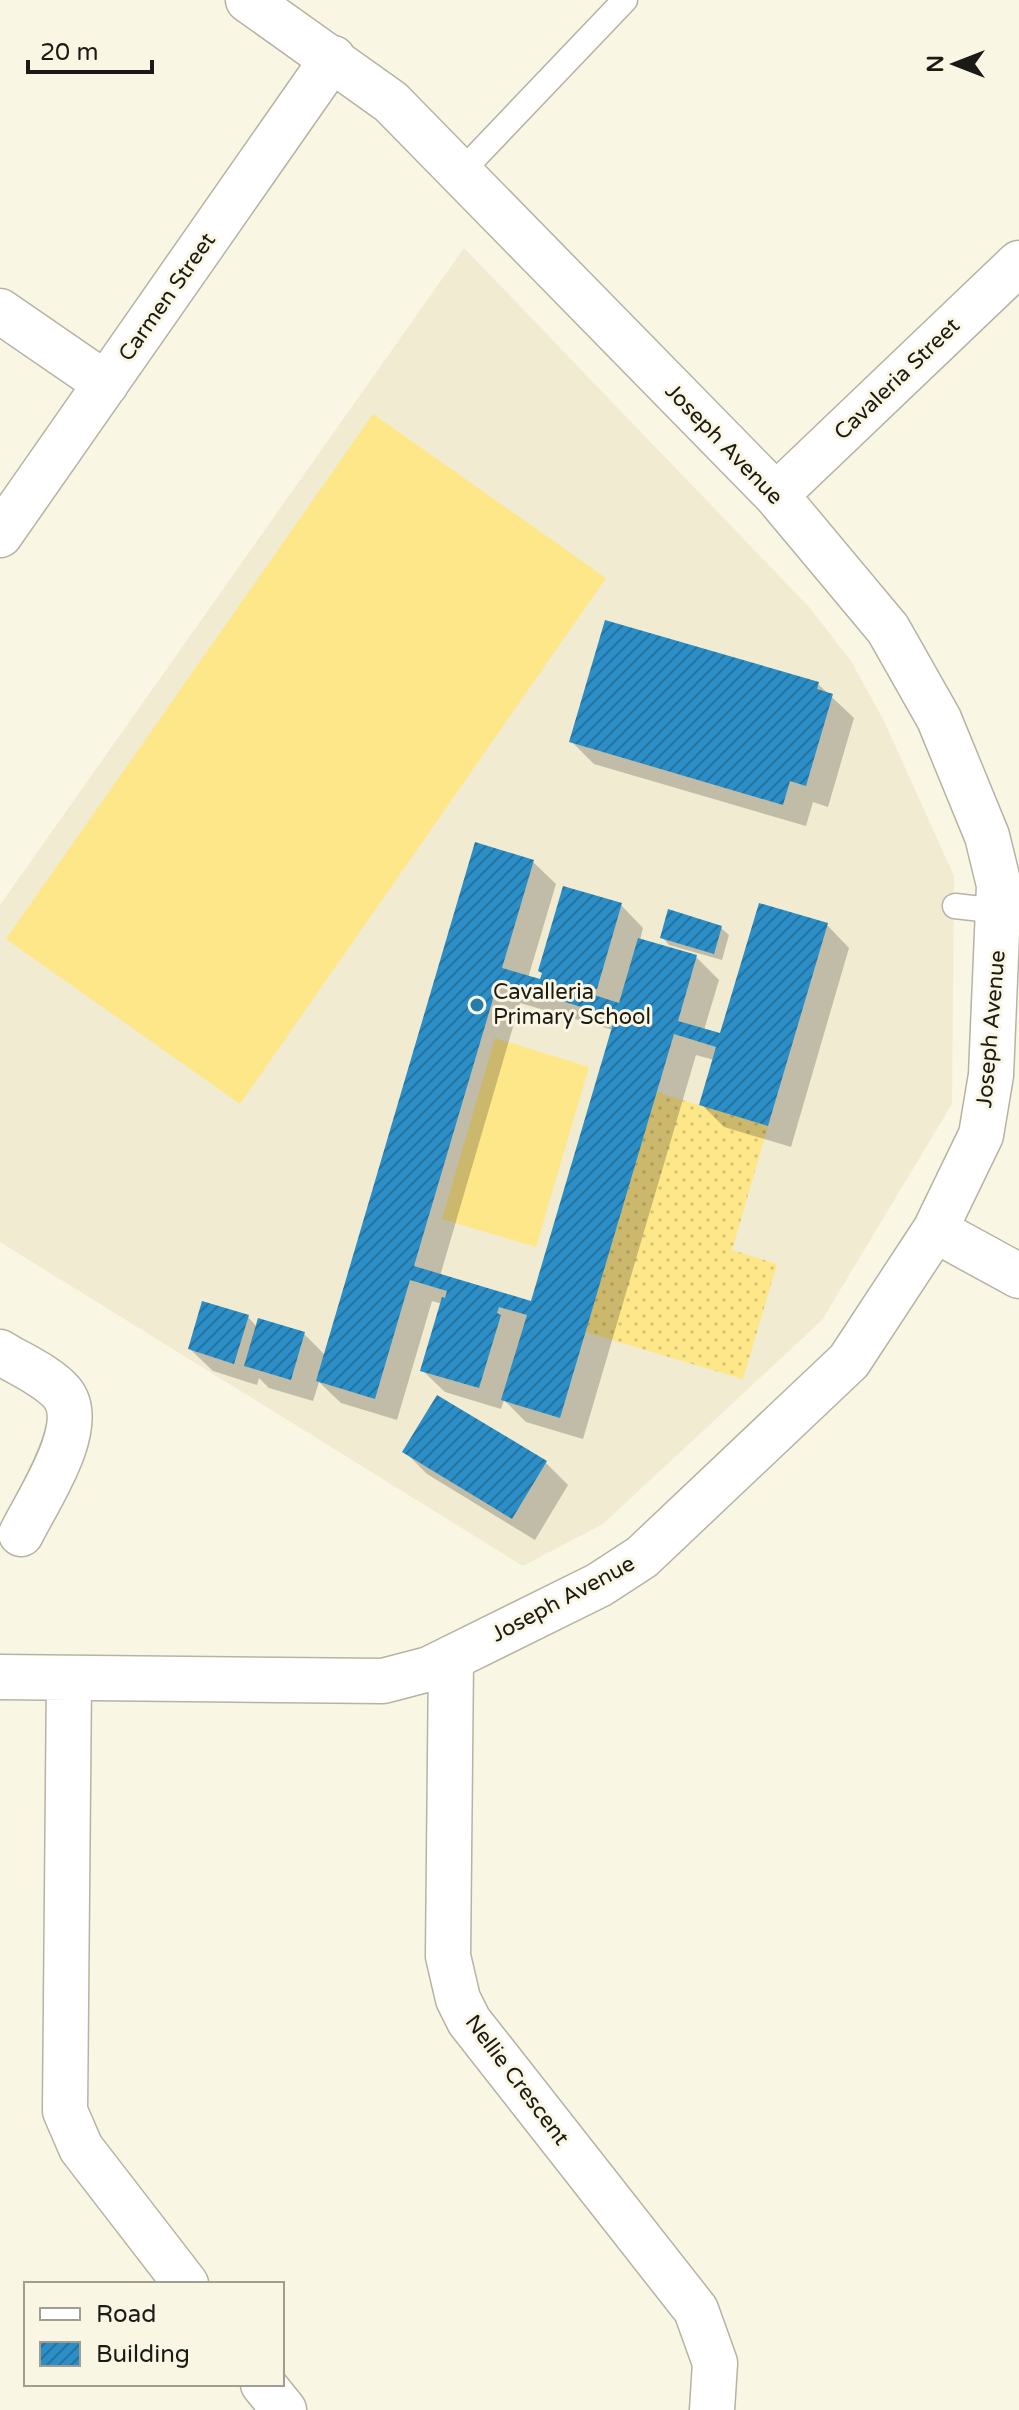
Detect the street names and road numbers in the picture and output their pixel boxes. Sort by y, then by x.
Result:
street label: Carmen Street [113,228,221,366]
street label: Cavaleria Street [829,313,965,445]
street label: Joseph Avenue [660,378,788,510]
street label: Joseph Avenue [971,949,1011,1109]
street label: Joseph Avenue [487,1550,639,1648]
street label: Nellie Crescent [460,2010,574,2150]

